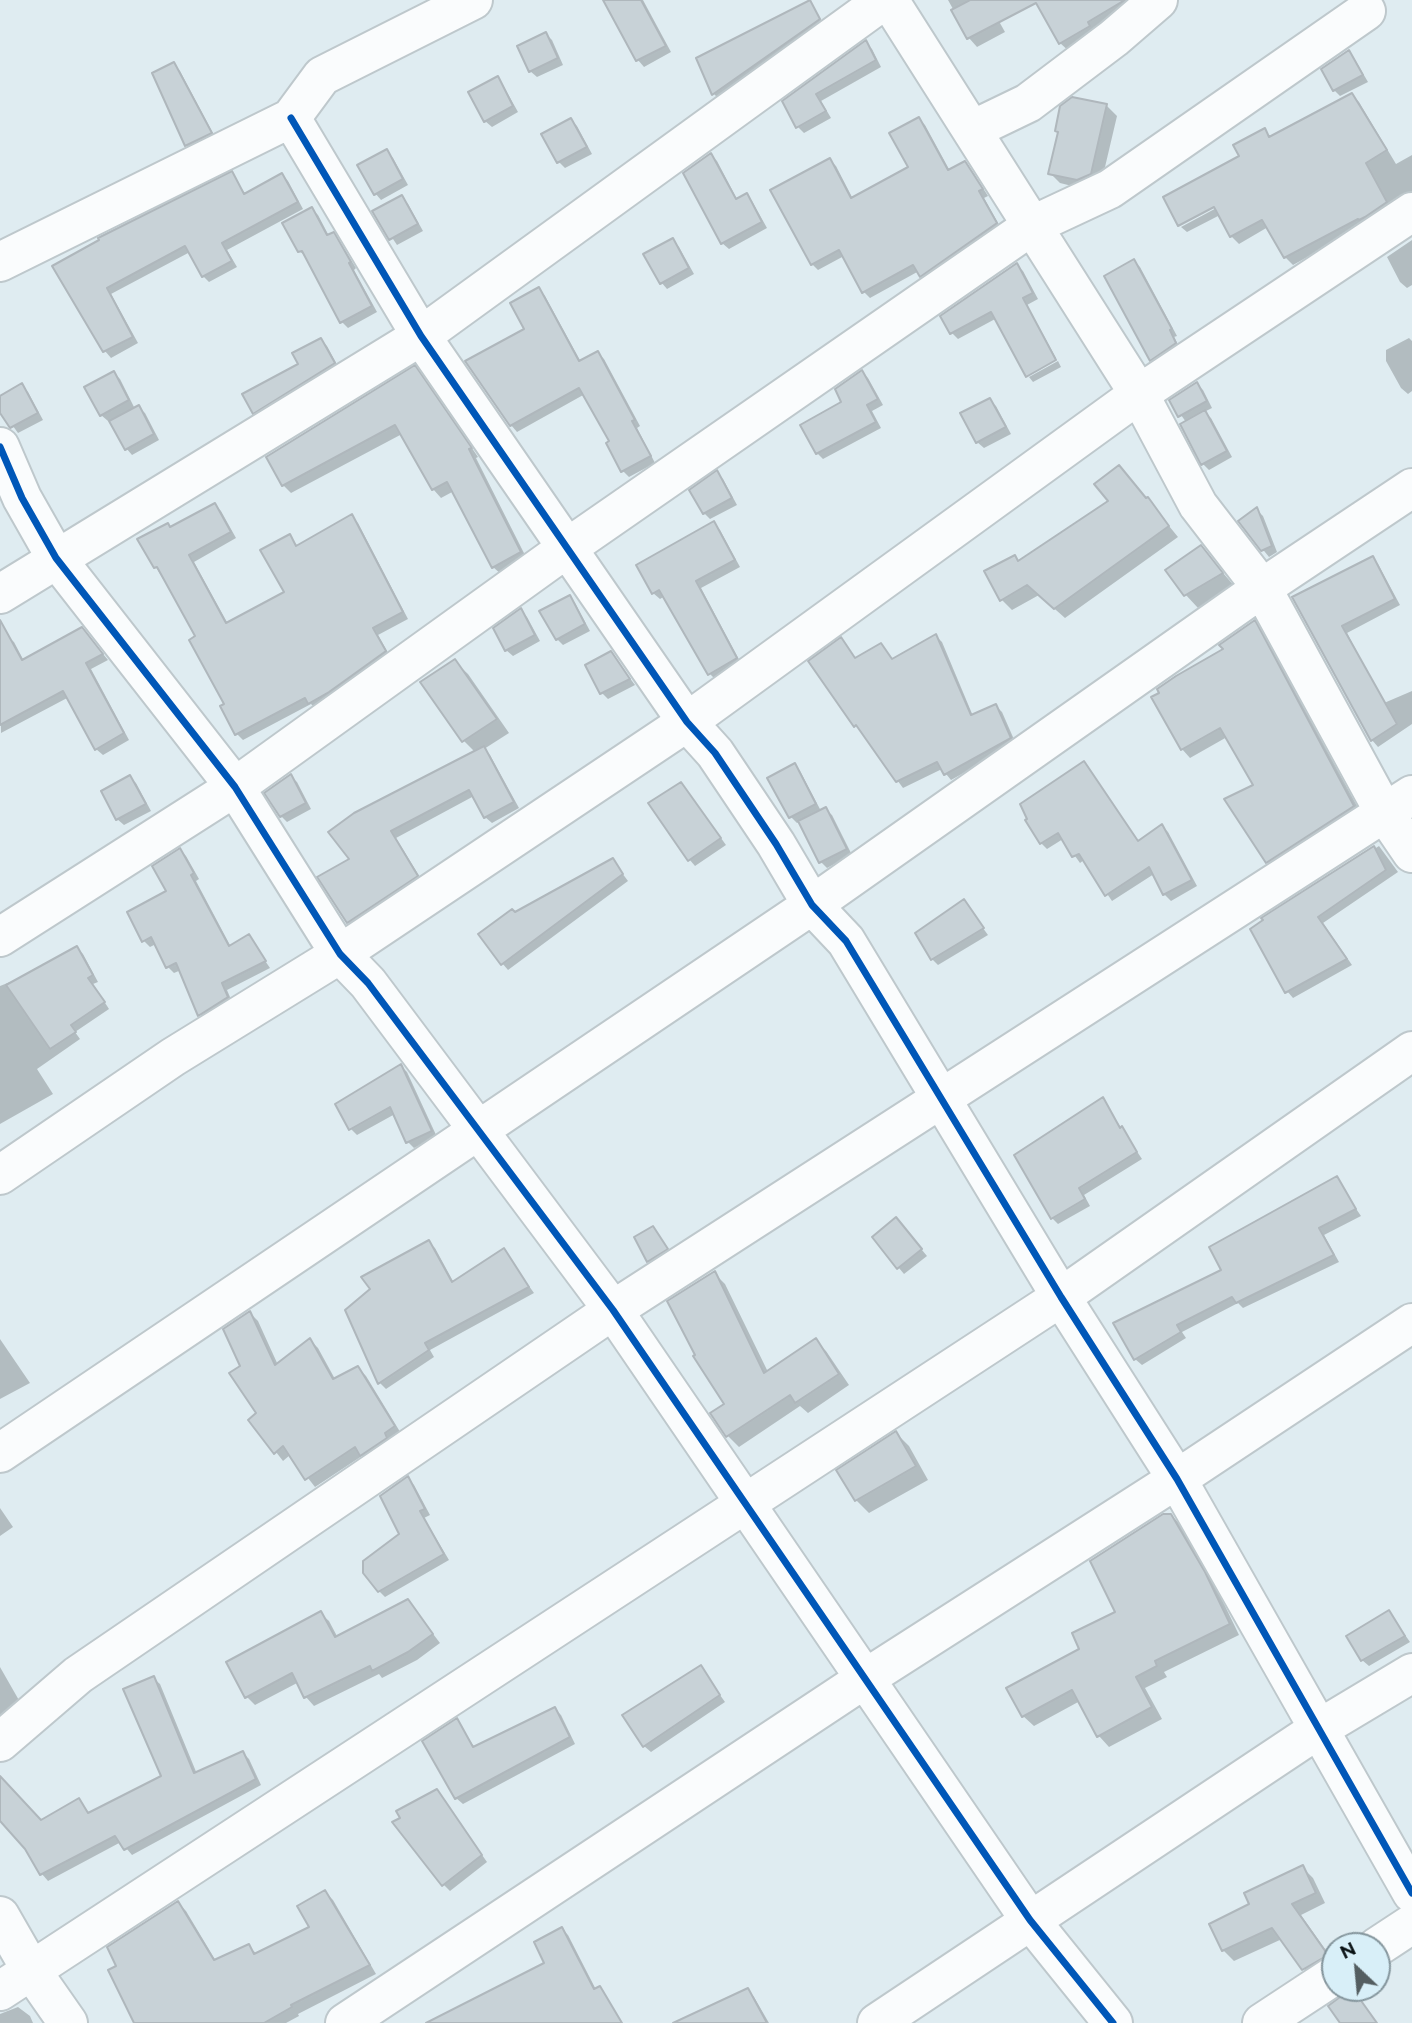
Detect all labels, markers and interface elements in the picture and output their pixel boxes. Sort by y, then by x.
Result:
north arrow [1321,1932,1391,2002]
text: N [1336,1937,1359,1963]

